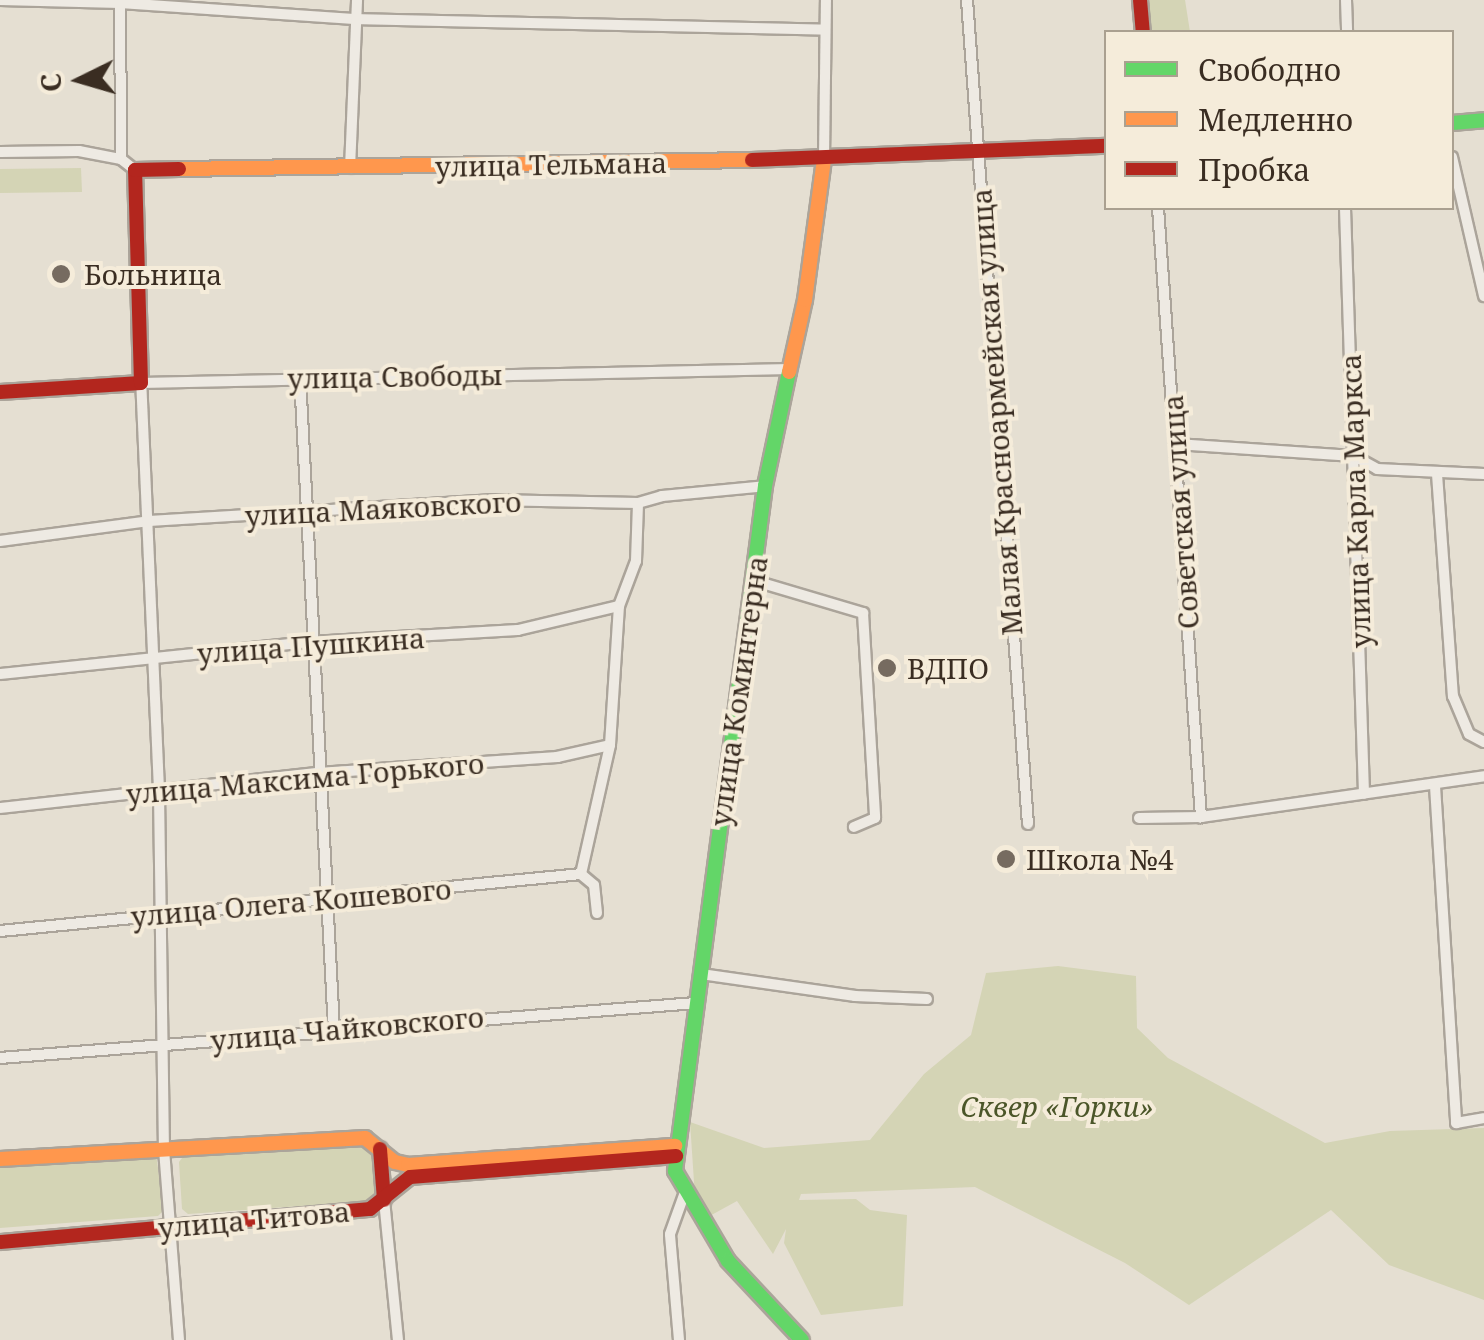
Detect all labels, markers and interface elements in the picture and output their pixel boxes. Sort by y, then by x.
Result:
north arrow [30,30,130,130]
legend [1104,30,1454,210]
text: Свободно [1198,49,1341,90]
text: С [30,72,70,93]
text: Медленно [1198,99,1353,140]
street label: улица Тельмана [435,145,667,183]
text: Пробка [1198,149,1310,190]
street label: Малая Красноармейская улица [964,187,1028,637]
place label: Больница [84,257,222,291]
marker: Больница [48,261,74,287]
street label: улица Карла Маркса [1333,353,1377,649]
street label: улица Свободы [287,357,503,395]
street label: Советская улица [1155,394,1205,630]
street label: улица Маяковского [244,484,522,532]
street label: улица Коминтерна [702,554,774,828]
street label: улица Пушкина [196,620,426,670]
place label: ВДПО [907,651,989,685]
marker: ВДПО [876,657,898,679]
street label: улица Максима Горького [125,746,485,810]
place label: Школа №4 [1026,842,1174,876]
marker: Школа №4 [995,848,1017,870]
street label: улица Олега Кошевого [129,871,453,933]
street label: улица Чайковского [209,999,485,1057]
park label: Сквер «Горки» [960,1089,1154,1123]
street label: улица Титова [157,1194,351,1244]

